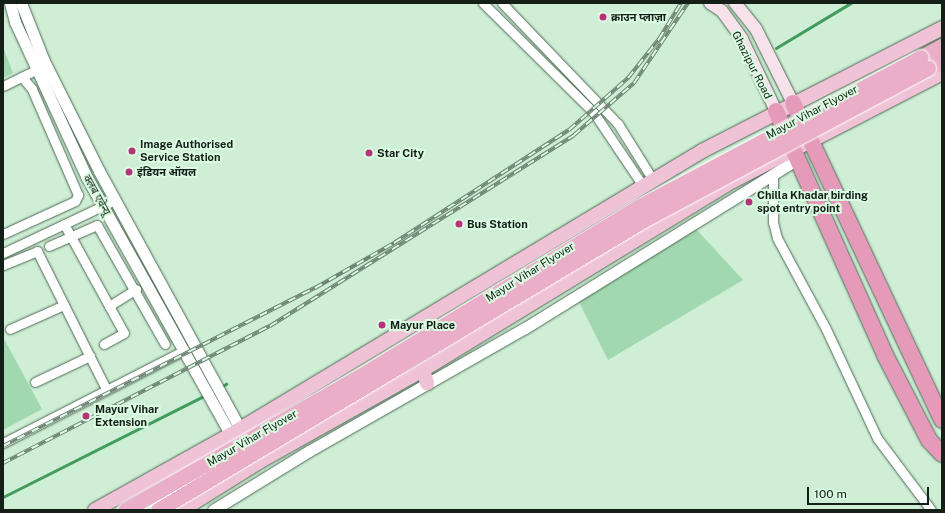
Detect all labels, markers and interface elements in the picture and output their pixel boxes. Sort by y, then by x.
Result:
place label: क्राउन प्लाज़ा [611,10,666,24]
marker: क्राउन प्लाज़ा [598,12,608,22]
street label: Ghazipur Road [729,29,775,101]
street label: Mayur Vihar Flyover [764,82,860,142]
place label: Image Authorised Service Station [140,138,233,164]
marker: Image Authorised Service Station [127,146,137,156]
place label: Star City [377,146,424,160]
marker: Star City [364,148,374,158]
place label: इंडियन ऑयल [137,165,196,179]
marker: इंडियन ऑयल [124,167,134,177]
street label: क्लब एवेन्यू [81,172,113,218]
place label: Chilla Khadar birding spot entry point [757,189,868,215]
marker: Chilla Khadar birding spot entry point [744,197,754,207]
place label: Bus Station [467,217,528,231]
marker: Bus Station [454,219,464,229]
street label: Mayur Vihar Flyover [483,239,577,305]
place label: Mayur Place [390,318,455,332]
marker: Mayur Place [377,320,387,330]
place label: Mayur Vihar Extension [95,403,159,429]
street label: Mayur Vihar Flyover [205,407,299,469]
marker: Mayur Vihar Extension [80,410,92,422]
scale bar [809,479,931,505]
text: 100 m [814,487,847,501]

